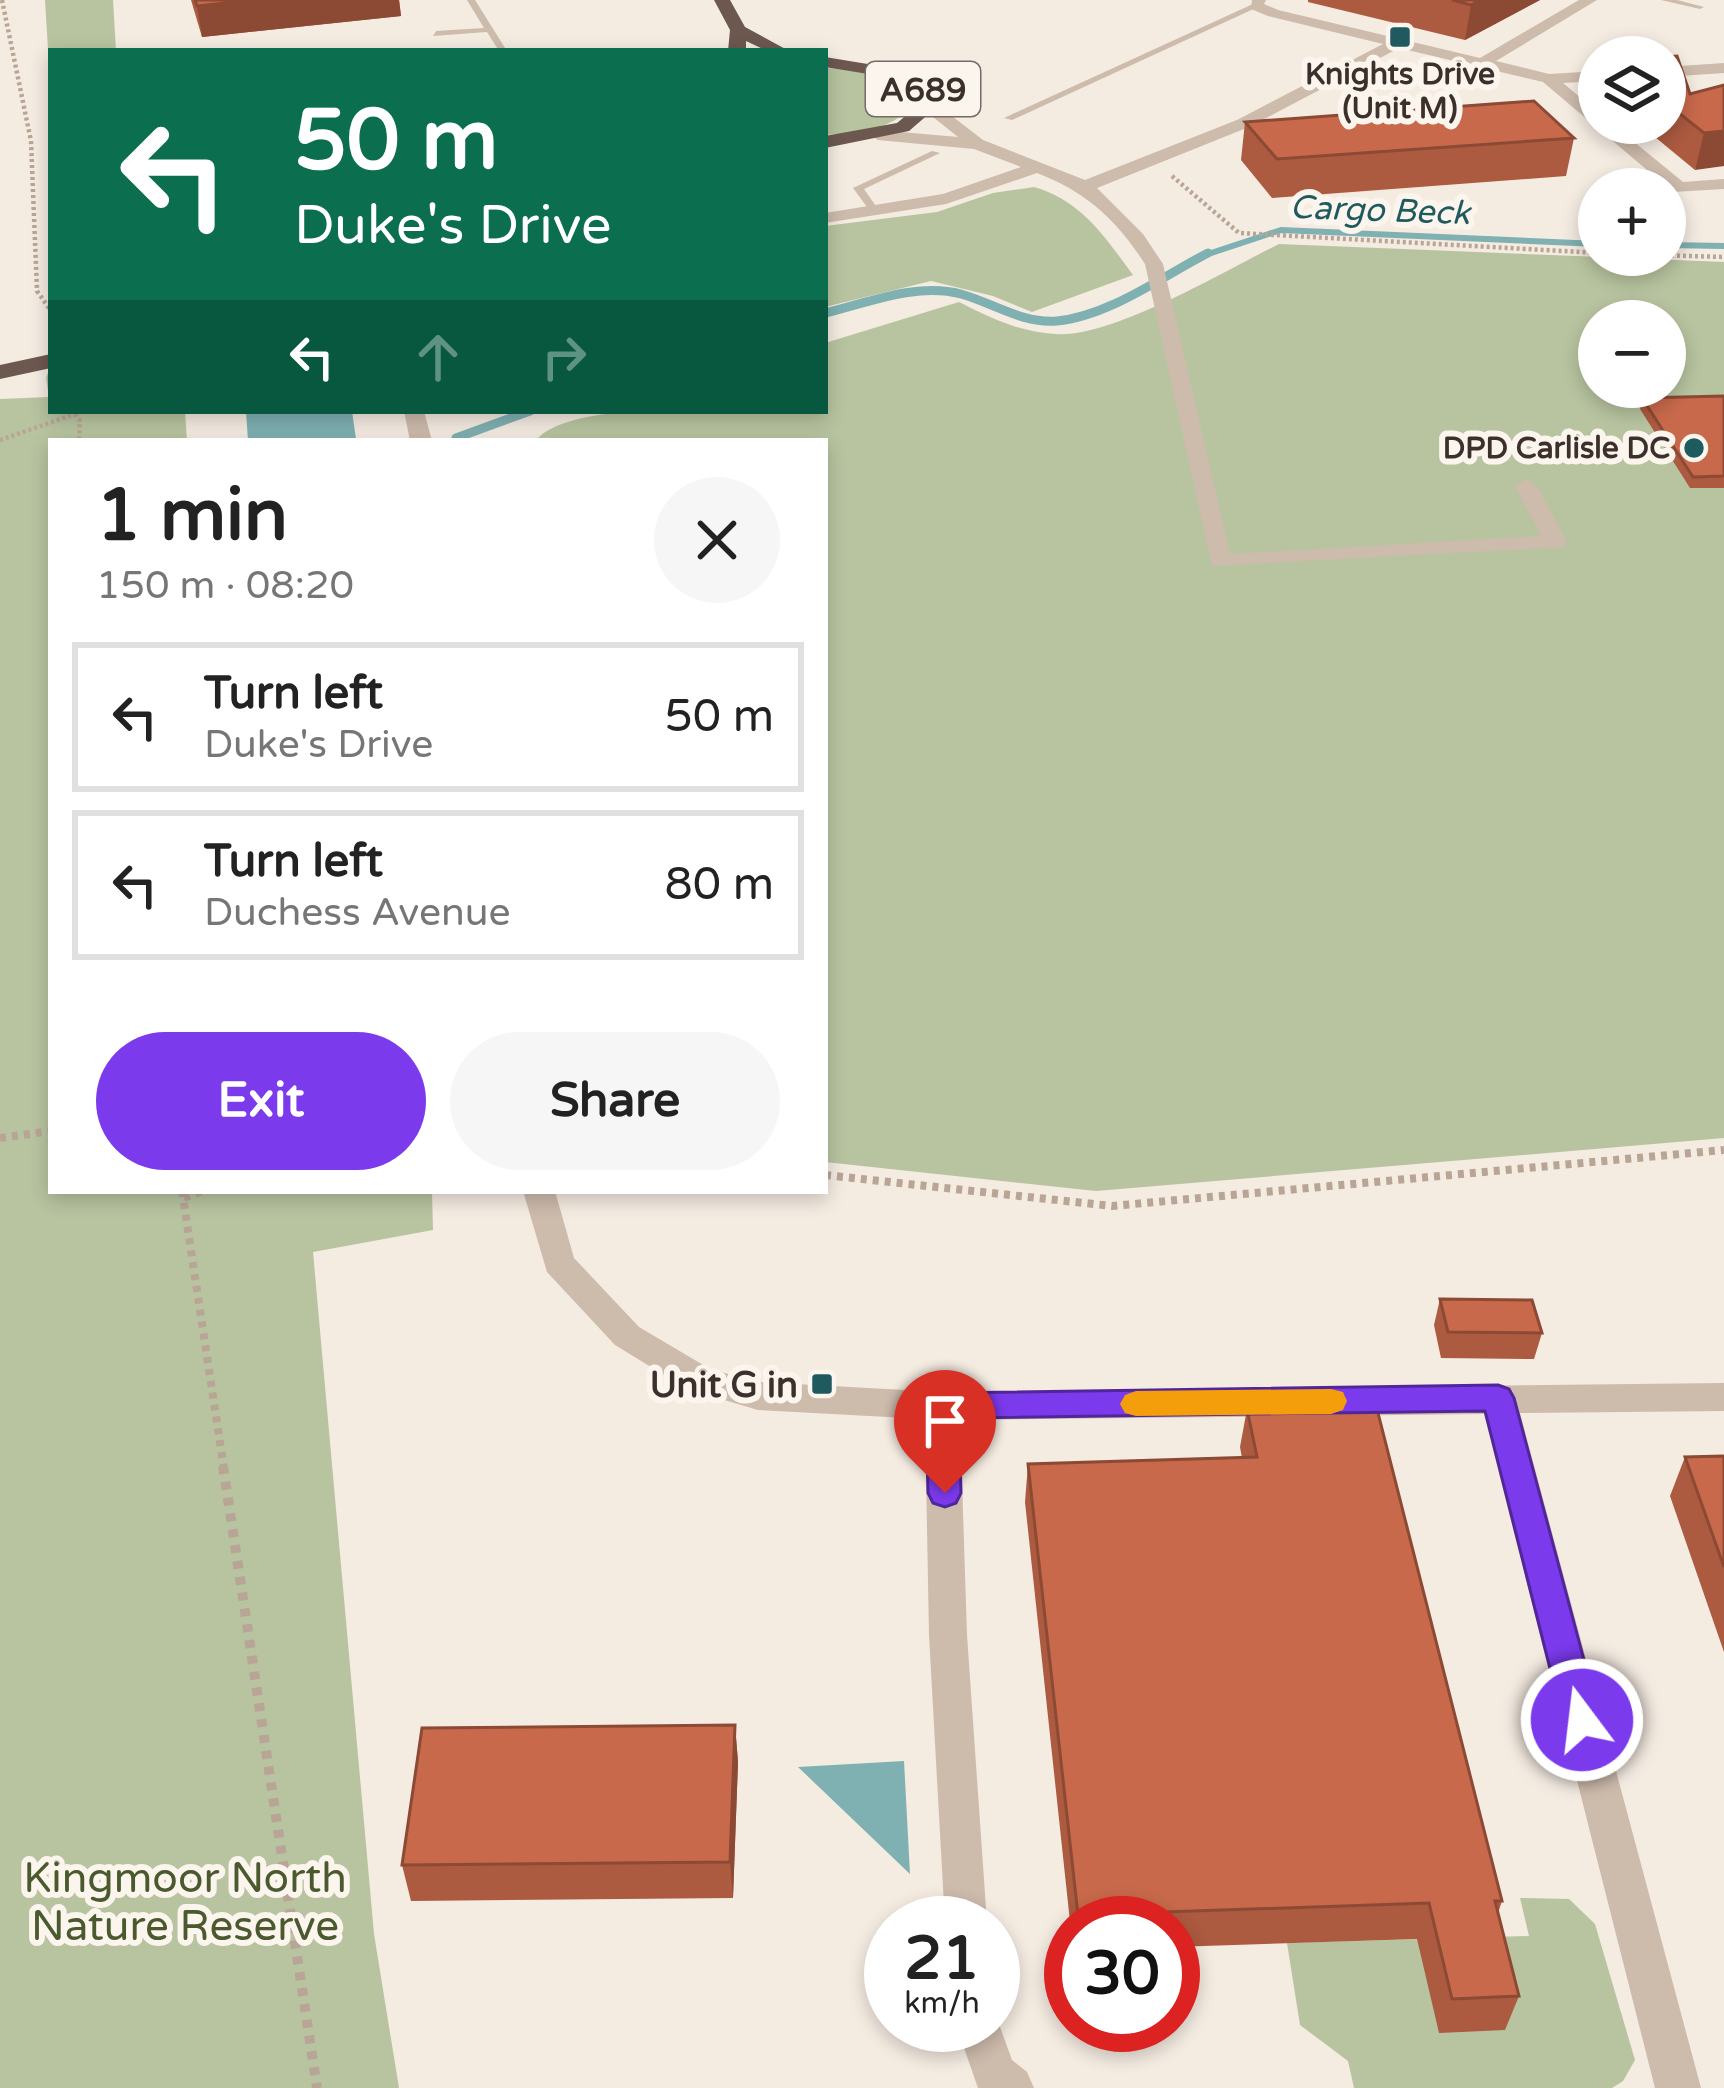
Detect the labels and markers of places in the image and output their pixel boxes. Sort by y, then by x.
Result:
marker: Knights Drive (Unit M) [1387,24,1413,50]
place label: Knights Drive (Unit M) [1305,56,1495,127]
place label: DPD Carlisle DC [1443,430,1670,467]
marker: DPD Carlisle DC [1681,435,1707,461]
place label: Unit G in [650,1364,798,1407]
pin [894,1370,996,1493]
marker: Unit G in [809,1371,835,1397]

